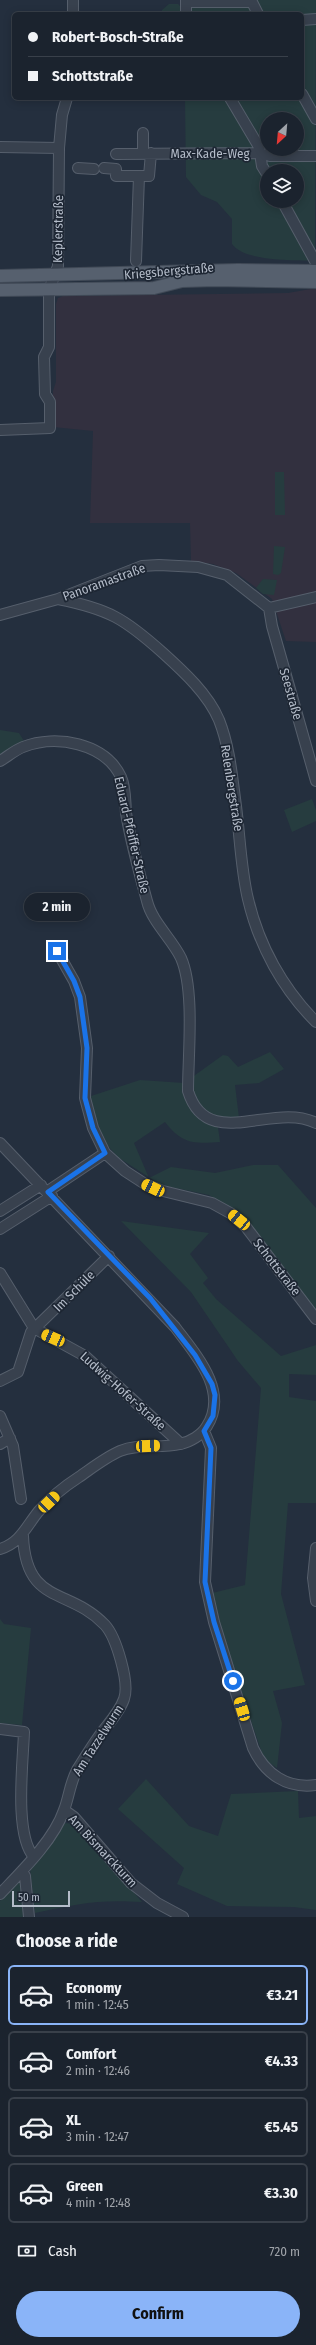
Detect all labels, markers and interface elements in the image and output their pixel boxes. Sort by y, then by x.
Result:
text: Robert-Bosch-Straße [52,28,184,46]
text: Schottstraße [52,67,133,85]
north arrow [260,112,304,156]
map controls [260,112,304,208]
street label: Max-Kade-Weg [170,146,250,161]
button: layers [260,164,304,208]
street label: Keplerstraße [50,195,66,263]
street label: Kriegsbergstraße [123,260,215,282]
street label: Panoramastraße [61,560,147,604]
street label: Seestraße [276,666,306,722]
street label: Relenbergstraße [218,744,246,832]
street label: Eduard-Pfeiffer-Straße [111,775,153,895]
callout: 2 min [24,893,90,921]
text: 2 min [43,899,71,914]
route end [48,942,66,960]
car [140,1177,166,1199]
car [226,1208,252,1232]
street label: Schottstraße [250,1236,304,1298]
street label: Im Schüle [50,1267,98,1315]
car [40,1328,66,1348]
street label: Ludwig-Hofer-Straße [77,1349,169,1433]
car [136,1439,160,1453]
car [36,1489,62,1515]
route start [224,1672,242,1690]
car [233,1696,251,1722]
street label: Am Tazzelwurm [70,1702,126,1778]
street label: Am Bismarckturm [66,1812,140,1890]
scale bar [12,1889,70,1908]
text: 50 m [18,1891,40,1904]
text: Choose a ride [16,1930,118,1952]
icon: car [18,1977,54,2013]
text: Economy [66,1979,121,1997]
text: €3.21 [266,1986,298,2004]
text: 1 min · 12:45 [66,1997,129,2012]
icon: car [18,2043,54,2079]
text: Comfort [66,2045,117,2063]
text: €4.33 [265,2052,298,2070]
text: 2 min · 12:46 [66,2063,130,2078]
icon: car [18,2109,54,2145]
text: XL [66,2111,81,2129]
text: €5.45 [265,2118,298,2136]
text: 3 min · 12:47 [66,2129,129,2144]
icon: car [18,2175,54,2211]
text: Green [66,2177,103,2195]
text: €3.30 [264,2184,298,2202]
text: 4 min · 12:48 [66,2195,131,2210]
icon: cash [16,2240,38,2262]
text: Cash [48,2242,77,2260]
text: 720 m [269,2244,300,2259]
button: Confirm [16,2291,300,2337]

